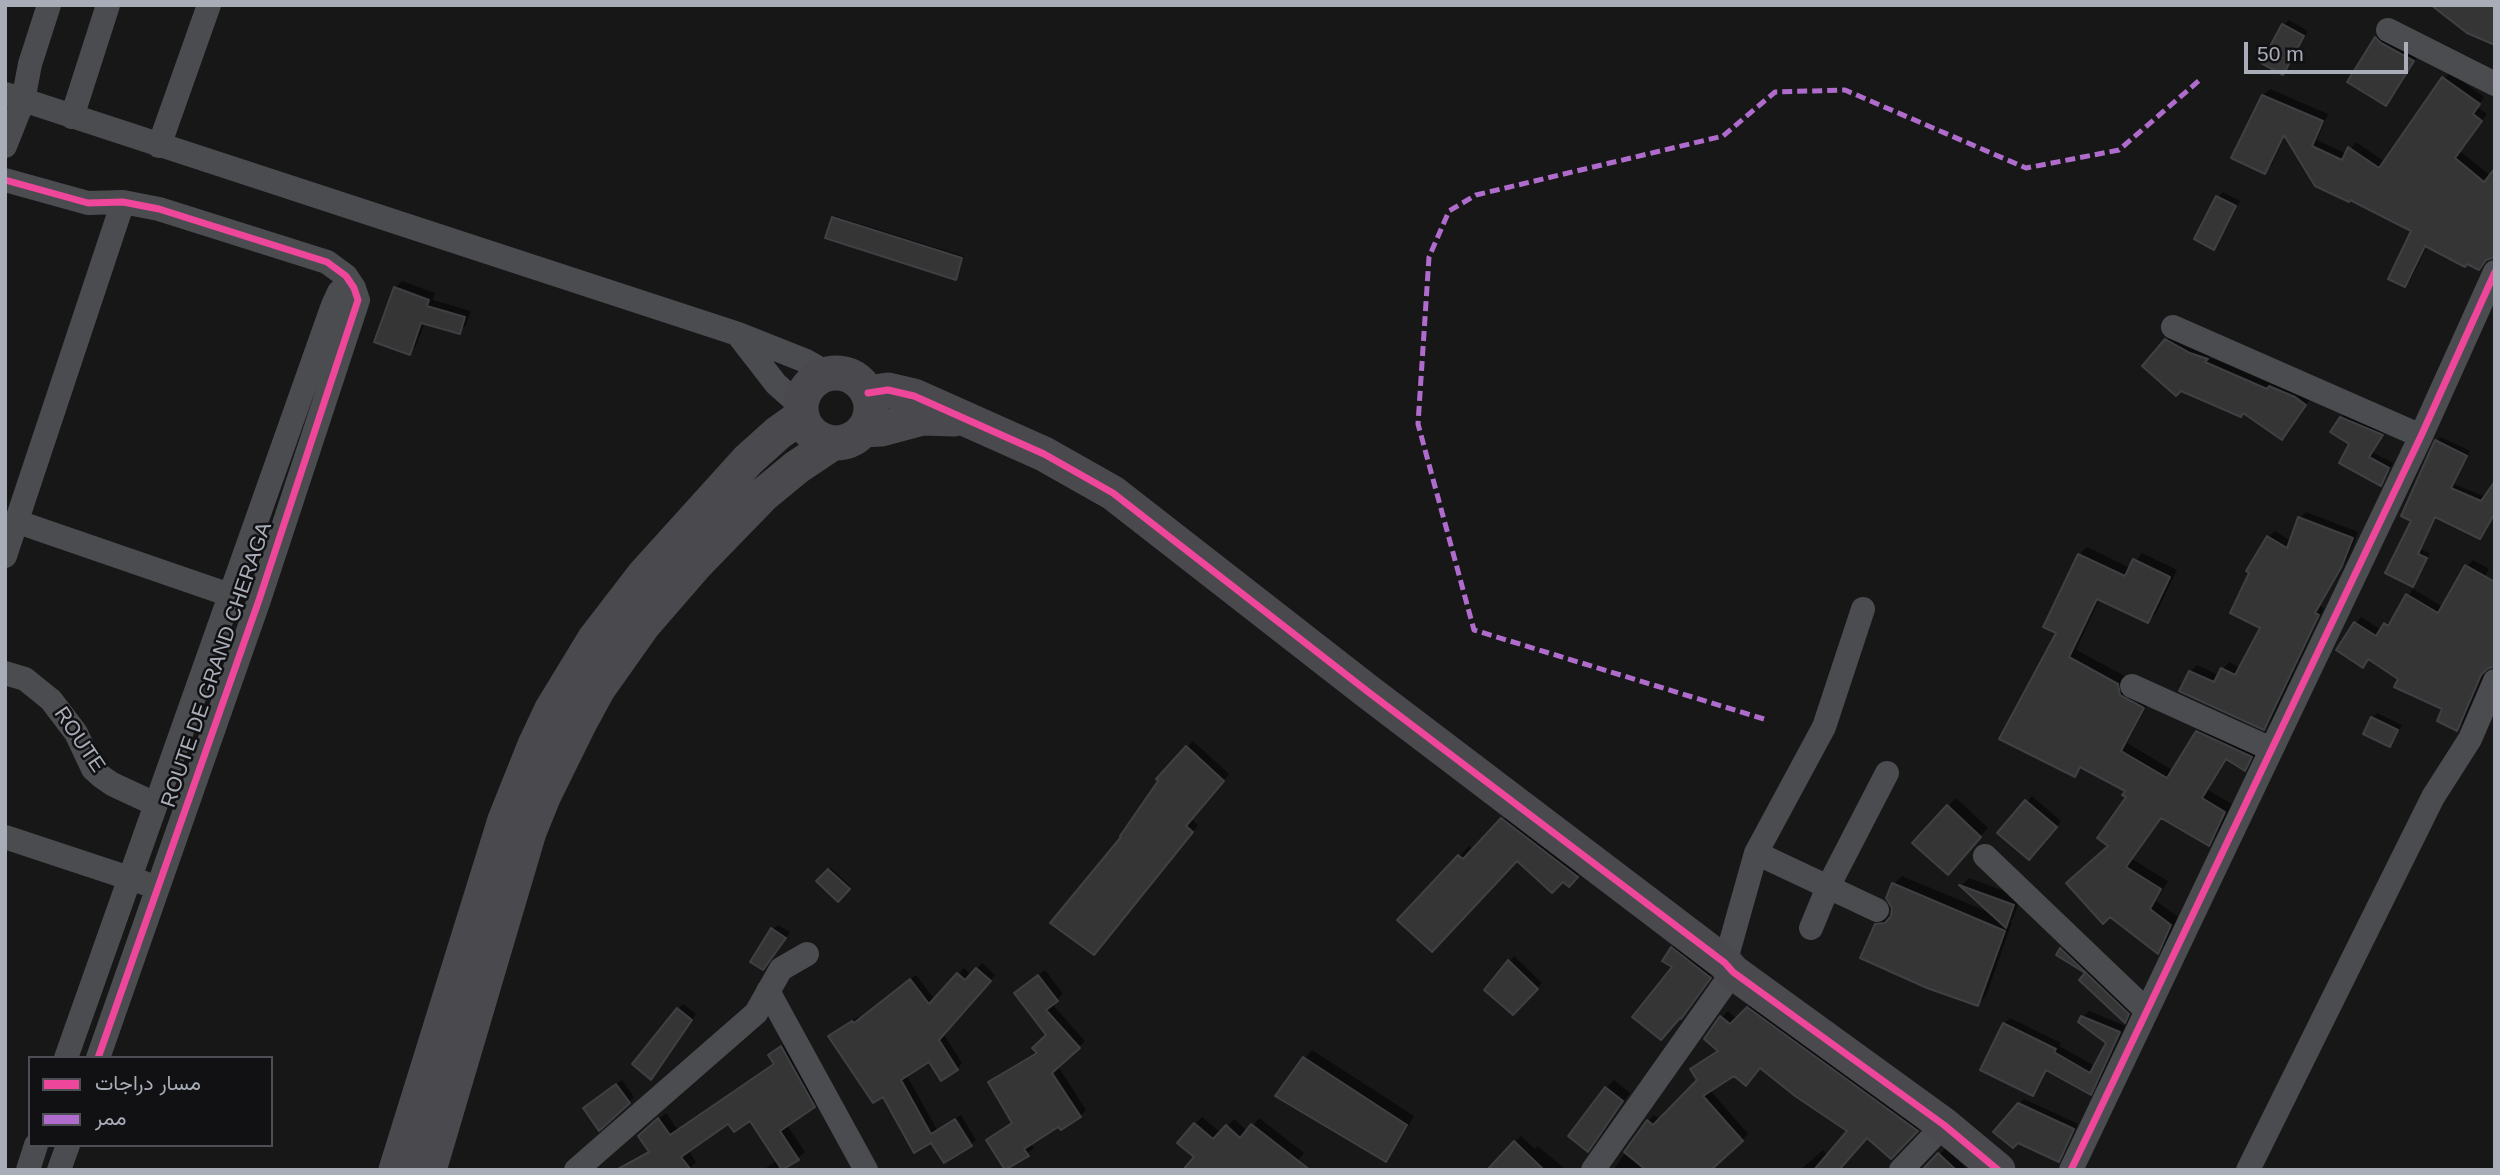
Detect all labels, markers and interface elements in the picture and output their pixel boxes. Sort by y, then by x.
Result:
scale bar [2248,28,2412,72]
text: 50 m [2257,42,2304,65]
street label: ROUTE DE GRAND CHERAGA [156,519,278,811]
street label: ROUTE [48,702,110,778]
legend [28,1056,273,1147]
text: مسار دراجات [95,1071,201,1094]
text: ممر [95,1106,126,1129]

